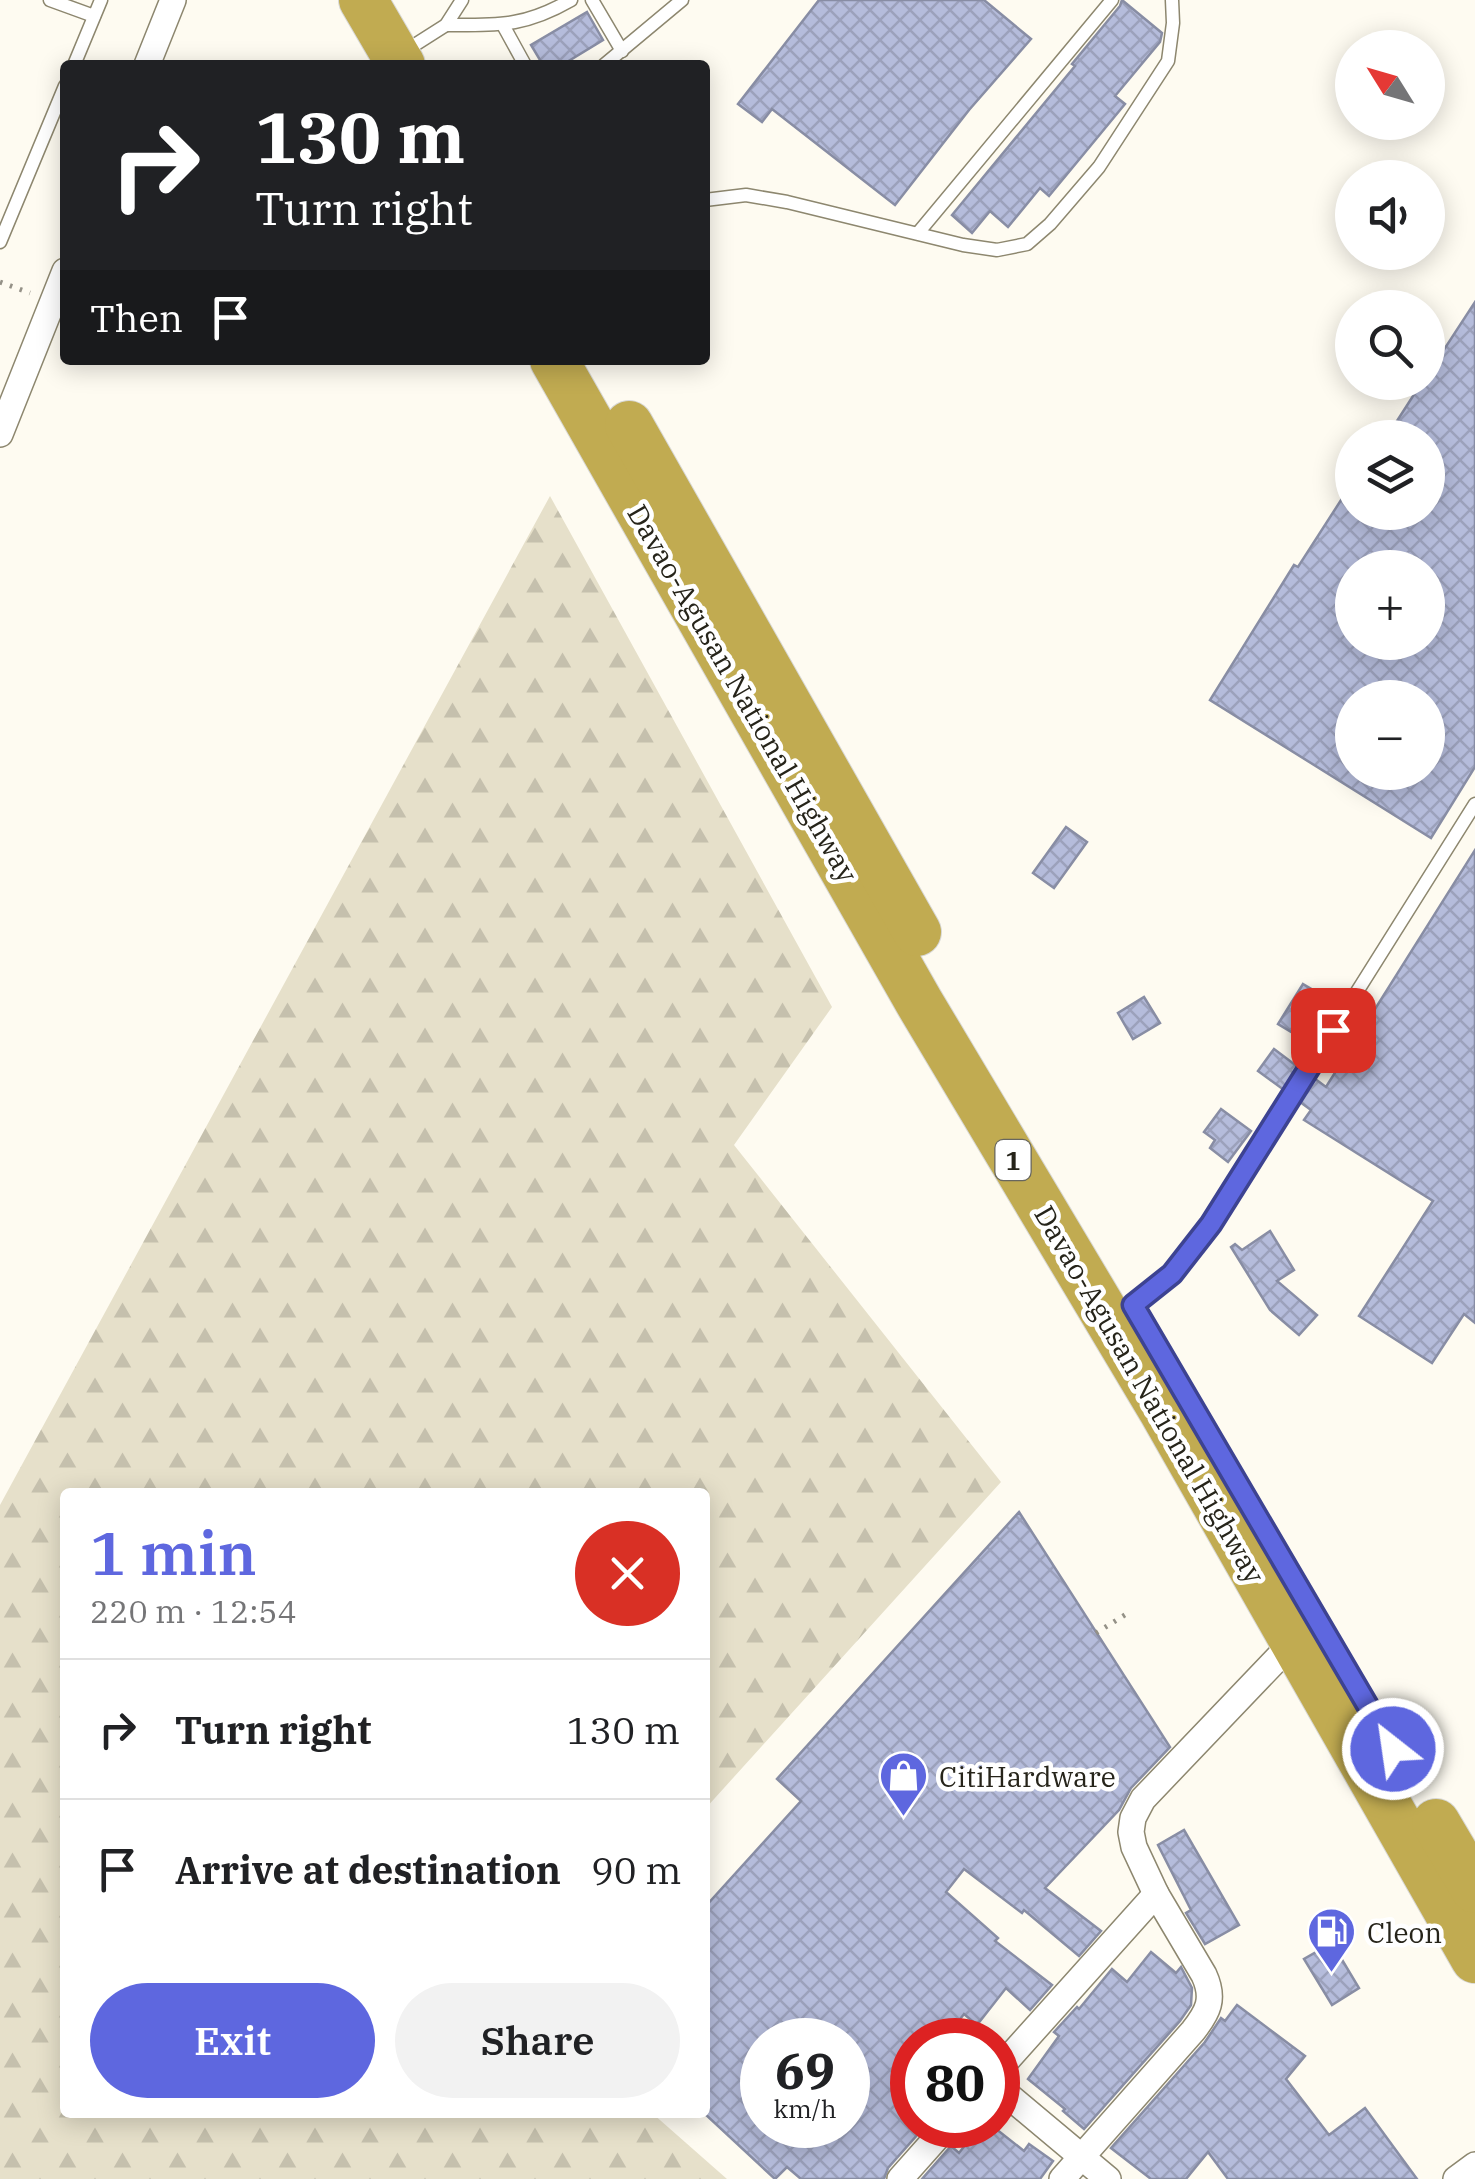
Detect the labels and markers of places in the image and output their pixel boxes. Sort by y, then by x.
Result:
pin [1291,988,1376,1073]
shop icon: CitiHardware [878,1750,930,1818]
place label: CitiHardware [939,1758,1116,1795]
fuel station icon: Cleon [1306,1906,1358,1974]
place label: Cleon [1367,1914,1442,1951]

